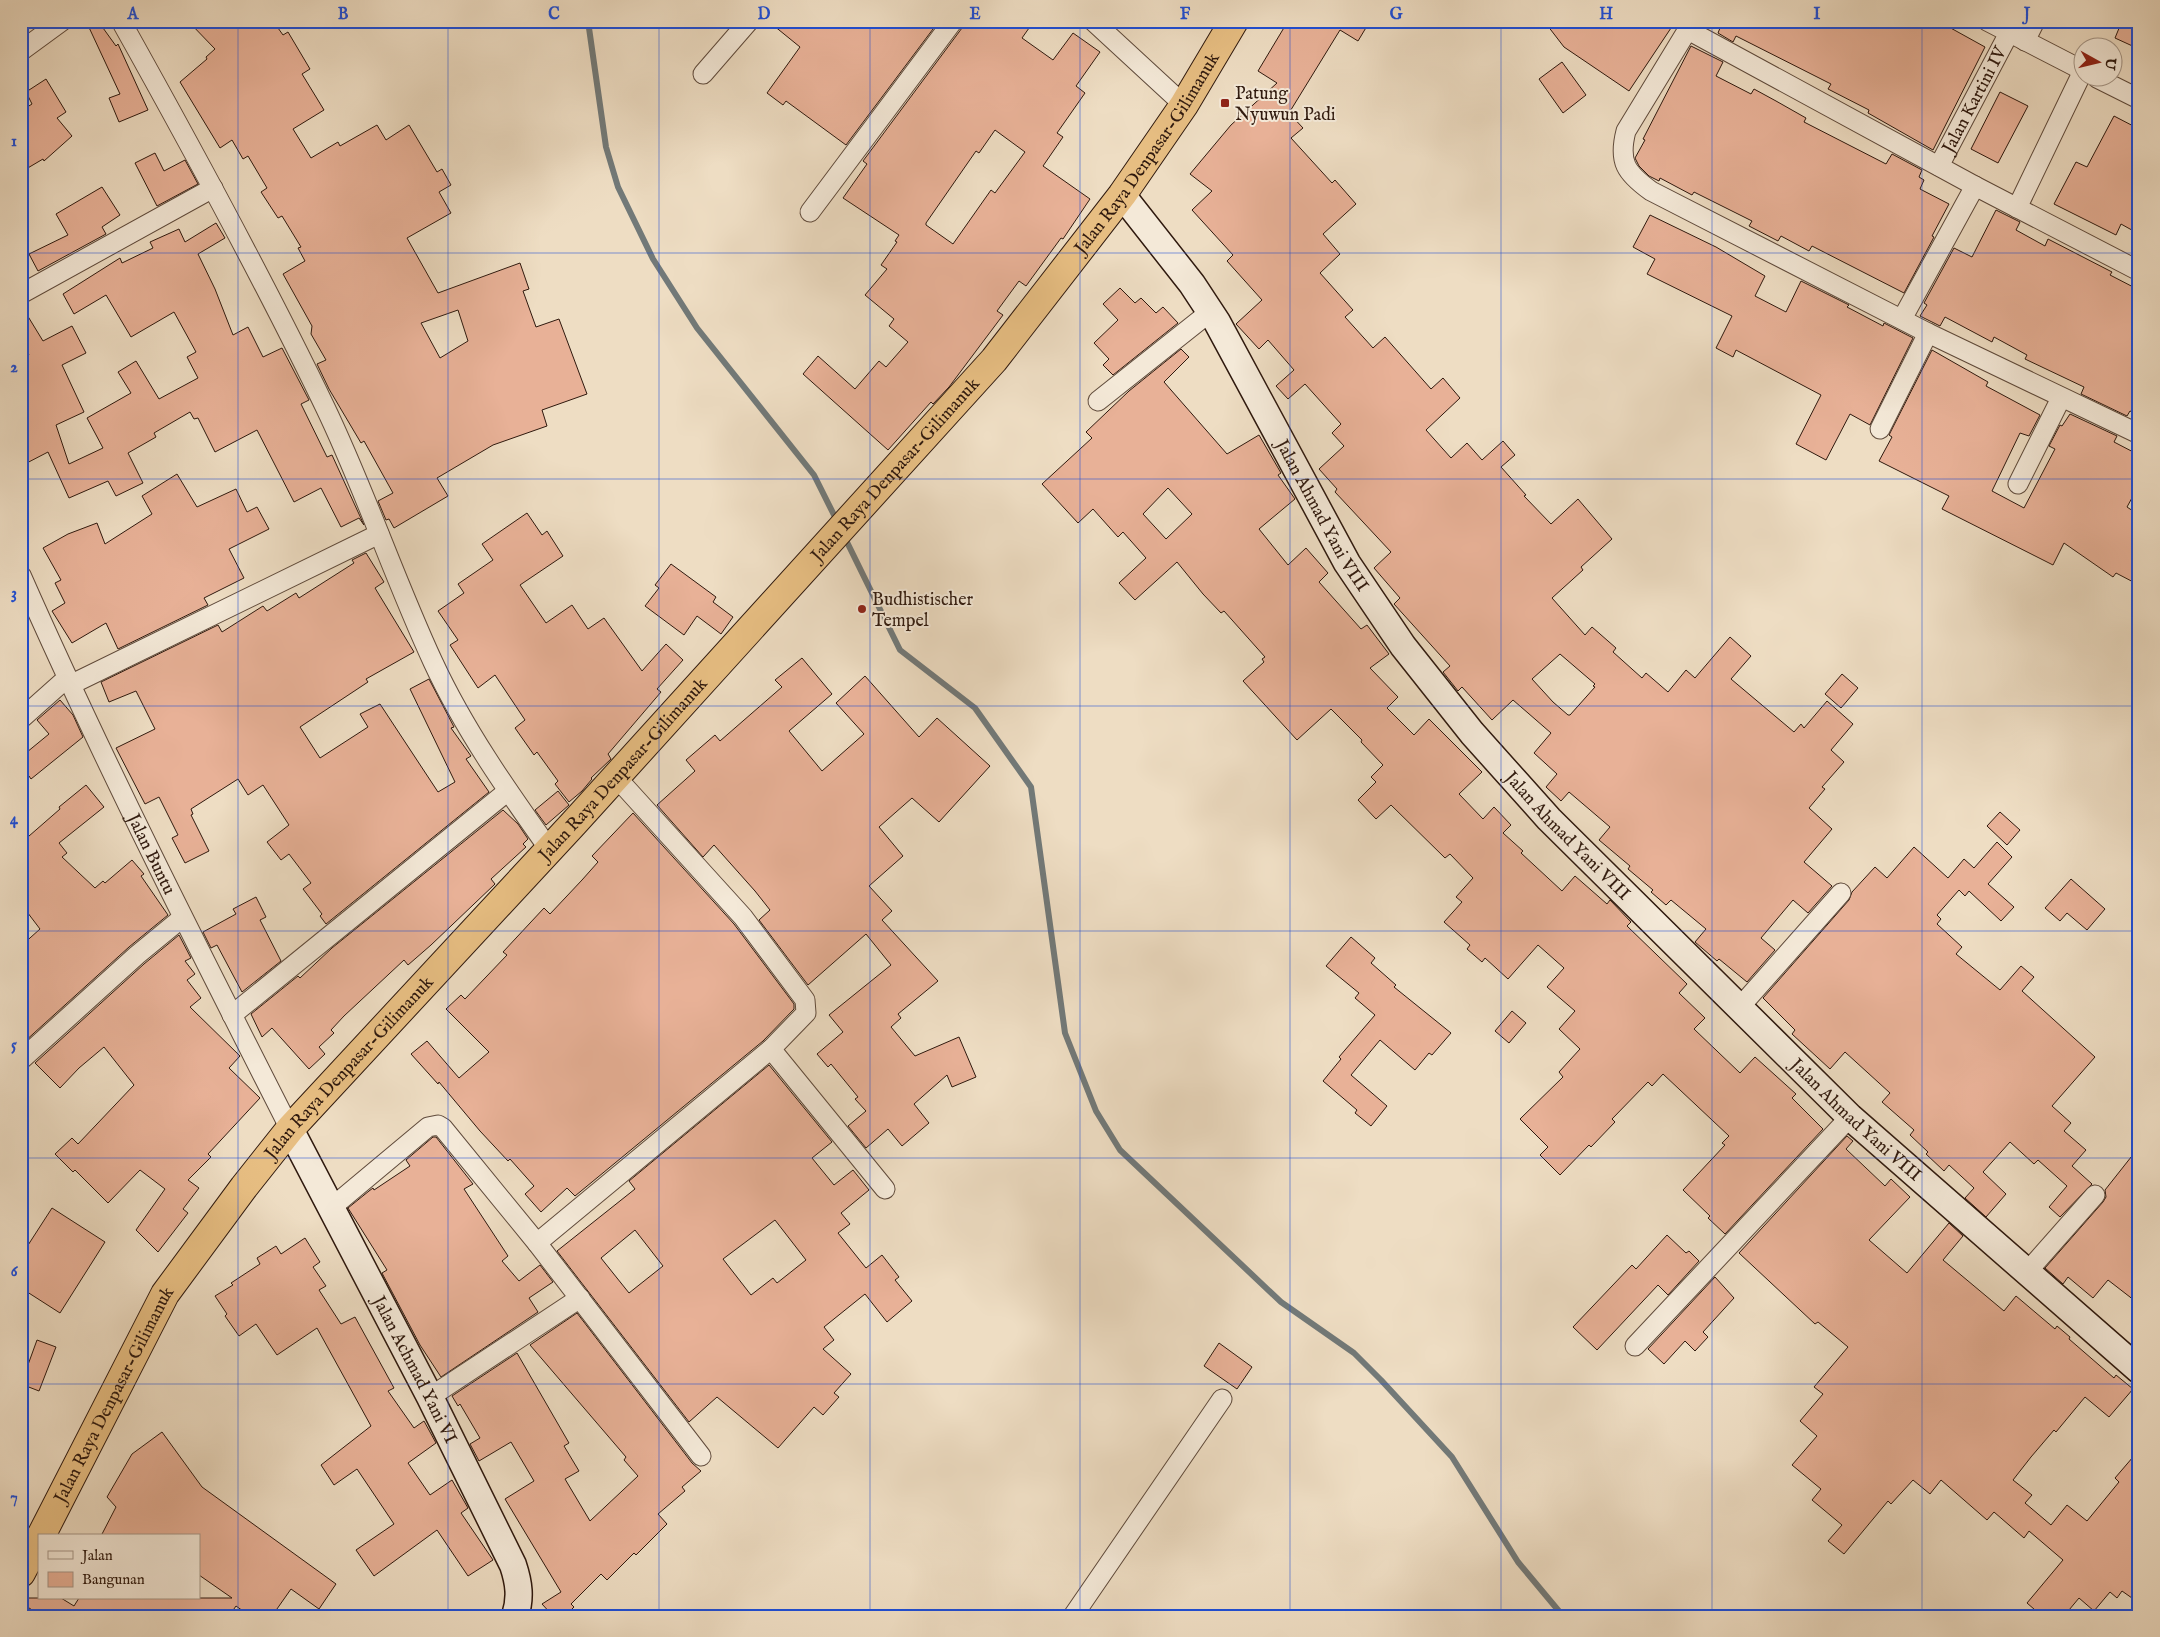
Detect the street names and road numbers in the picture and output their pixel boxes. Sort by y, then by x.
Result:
street label: Jalan Kartini IV [1937,42,2013,159]
street label: Jalan Raya Denpasar-Gilimanuk [1069,48,1226,261]
street label: Jalan Raya Denpasar-Gilimanuk [805,373,986,569]
street label: Jalan Ahmad Yani VIII [1269,434,1373,597]
street label: Jalan Raya Denpasar-Gilimanuk [533,673,713,868]
street label: Jalan Ahmad Yani VIII [1498,766,1635,906]
street label: Jalan Buntu [120,808,180,899]
street label: Jalan Raya Denpasar-Gilimanuk [259,971,439,1166]
street label: Jalan Ahmad Yani VIII [1783,1053,1926,1187]
street label: Jalan Raya Denpasar-Gilimanuk [49,1282,180,1509]
street label: Jalan Achmad Yani VI [365,1291,461,1448]

